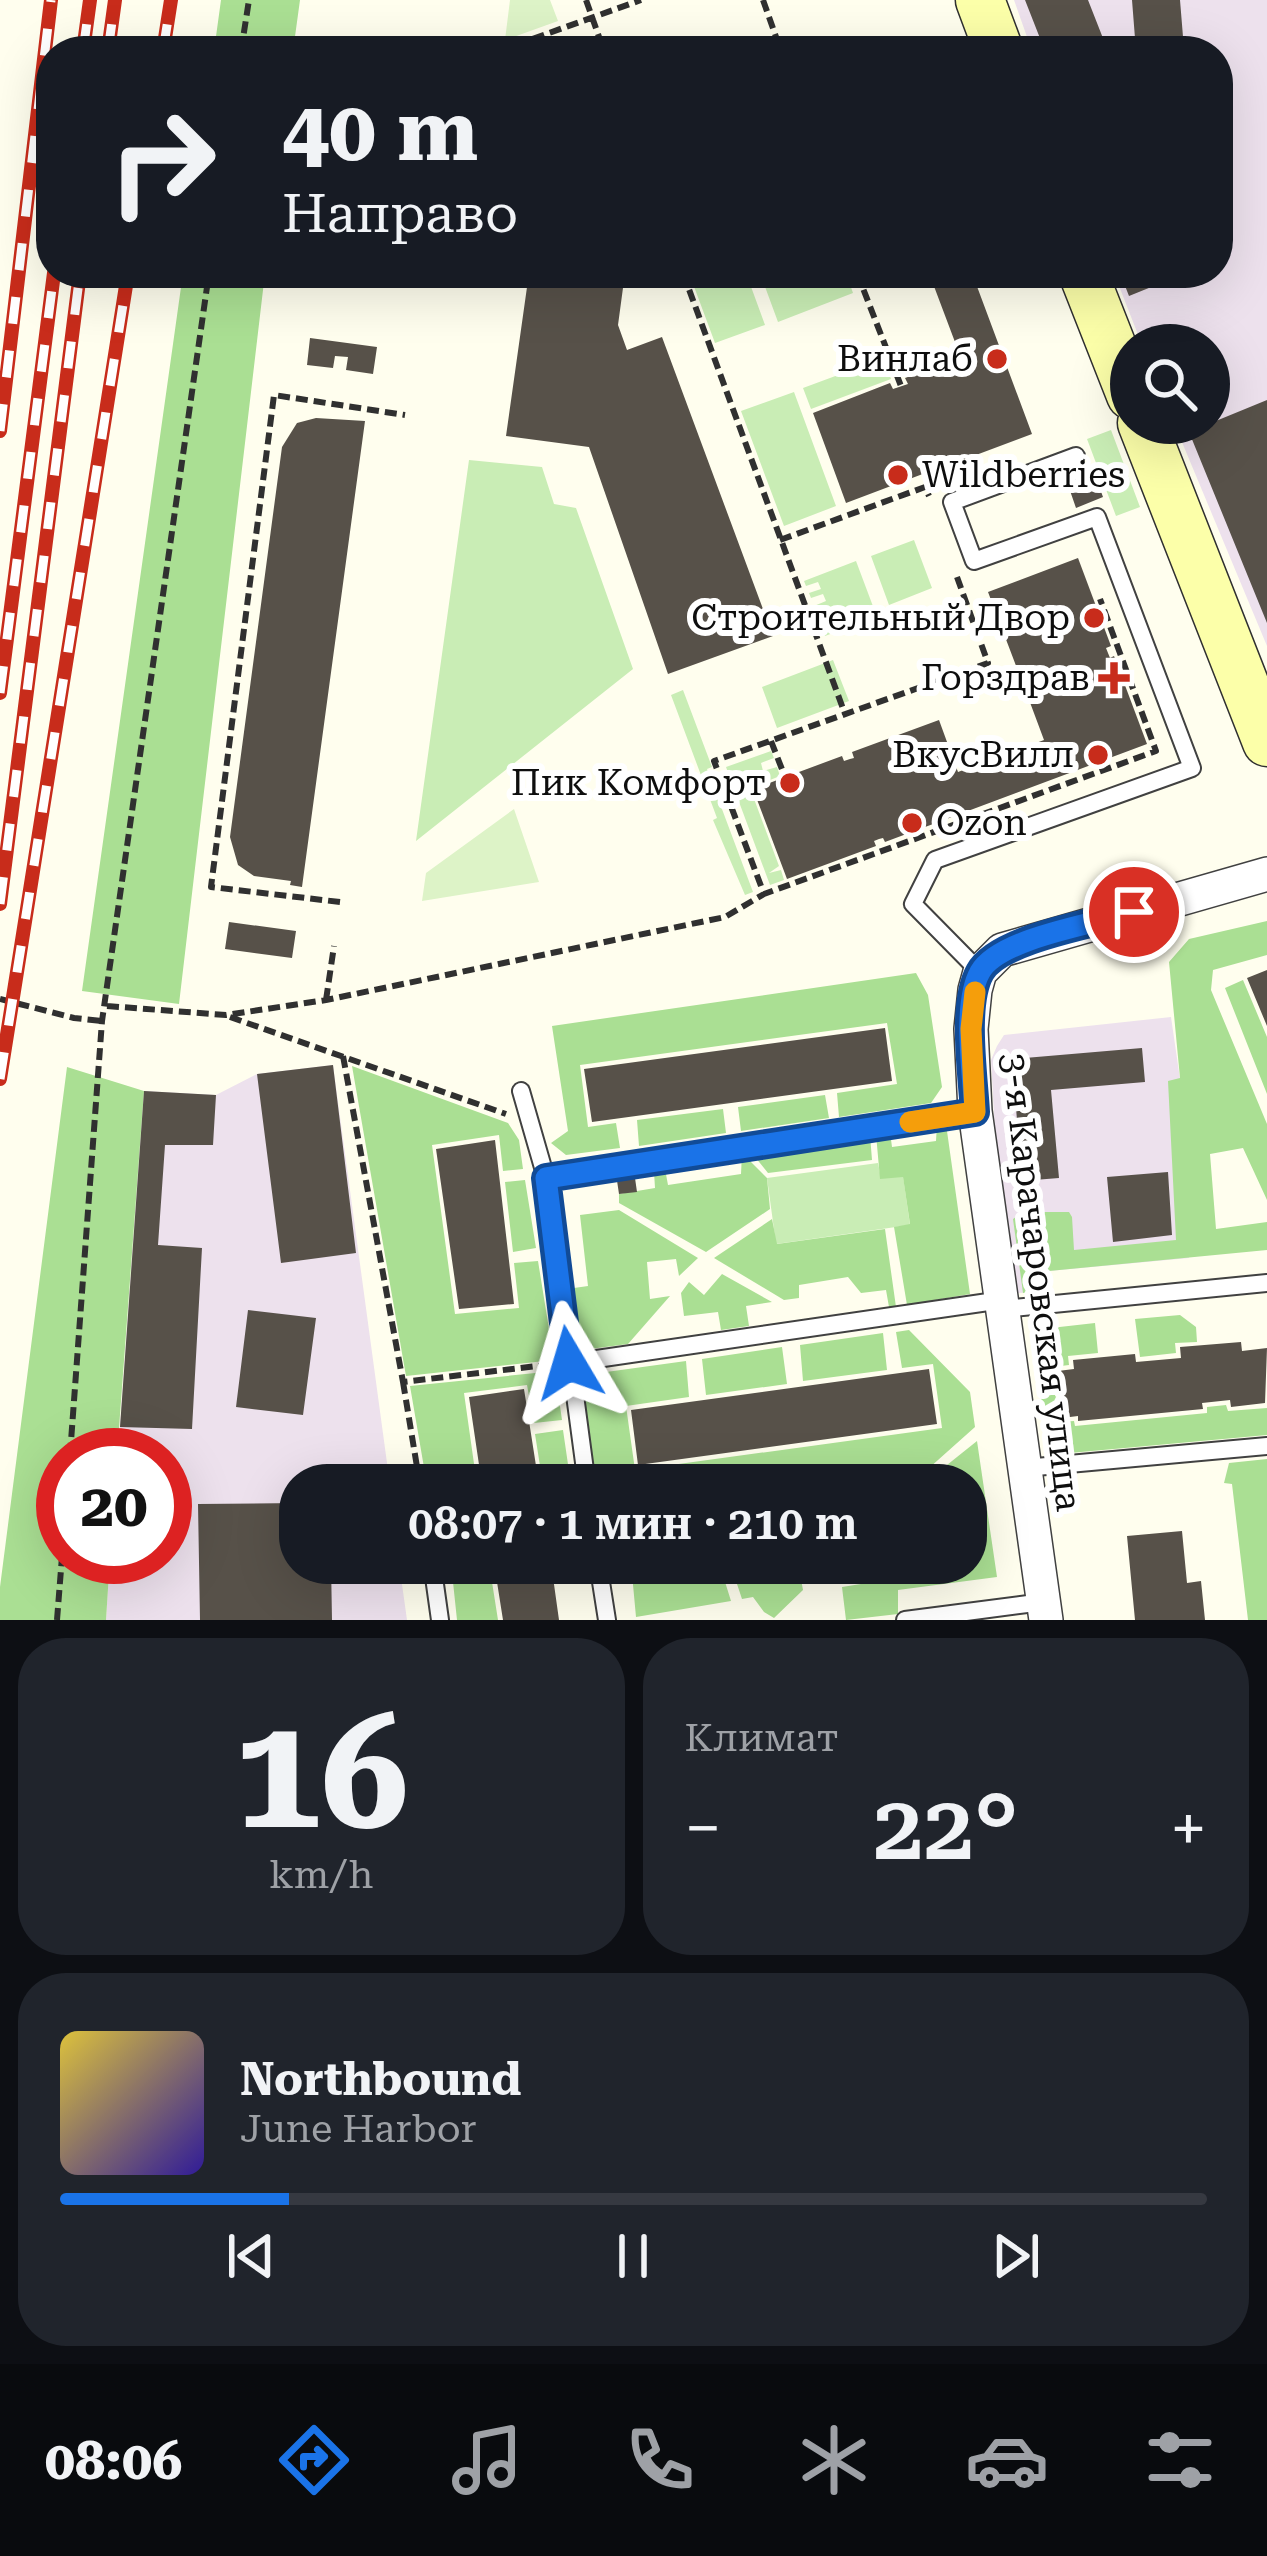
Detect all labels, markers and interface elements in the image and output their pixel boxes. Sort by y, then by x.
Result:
text: 40 m [282,82,478,180]
icon: right [84,84,240,240]
text: Направо [282,182,518,245]
map controls [1110,324,1230,444]
button: search [1110,324,1230,444]
place label: Винлаб [837,338,973,380]
marker: Винлаб [984,346,1010,372]
place label: Wildberries [922,454,1125,496]
marker: Wildberries [885,462,911,488]
place label: Строительный Двор [691,597,1070,639]
marker: Строительный Двор [1081,605,1107,631]
place label: Горздрав [921,657,1090,699]
marker: Горздрав [1101,665,1127,691]
place label: ВкусВилл [892,734,1074,776]
marker: ВкусВилл [1085,742,1111,768]
place label: Пик Комфорт [511,762,766,804]
marker: Пик Комфорт [777,770,803,796]
place label: Ozon [936,802,1027,844]
marker: Ozon [899,810,925,836]
pin [1083,861,1185,963]
icon: arrive [1101,879,1167,945]
street label: 3-я Карачаровская улица [992,1051,1090,1514]
position arrow [506,1300,632,1426]
speed limit sign: 20 [36,1428,192,1584]
text: 08:07 · 1 мин · 210 m [408,1497,858,1550]
text: 16 [234,1682,409,1865]
text: Климат [685,1715,839,1761]
text: 22° [873,1776,1018,1881]
text: − [685,1790,721,1867]
text: + [1170,1790,1207,1867]
text: km/h [269,1852,373,1898]
text: Northbound [240,2053,521,2106]
text: June Harbor [240,2106,477,2152]
icon: previous [218,2223,284,2289]
icon: pause [600,2223,666,2289]
icon: next [983,2223,1049,2289]
icon: directions [272,2418,356,2502]
icon: music [445,2418,529,2502]
icon: phone [618,2418,702,2502]
icon: climate [792,2418,876,2502]
icon: car [965,2418,1049,2502]
icon: filters [1138,2418,1222,2502]
text: 08:06 [45,2429,183,2492]

